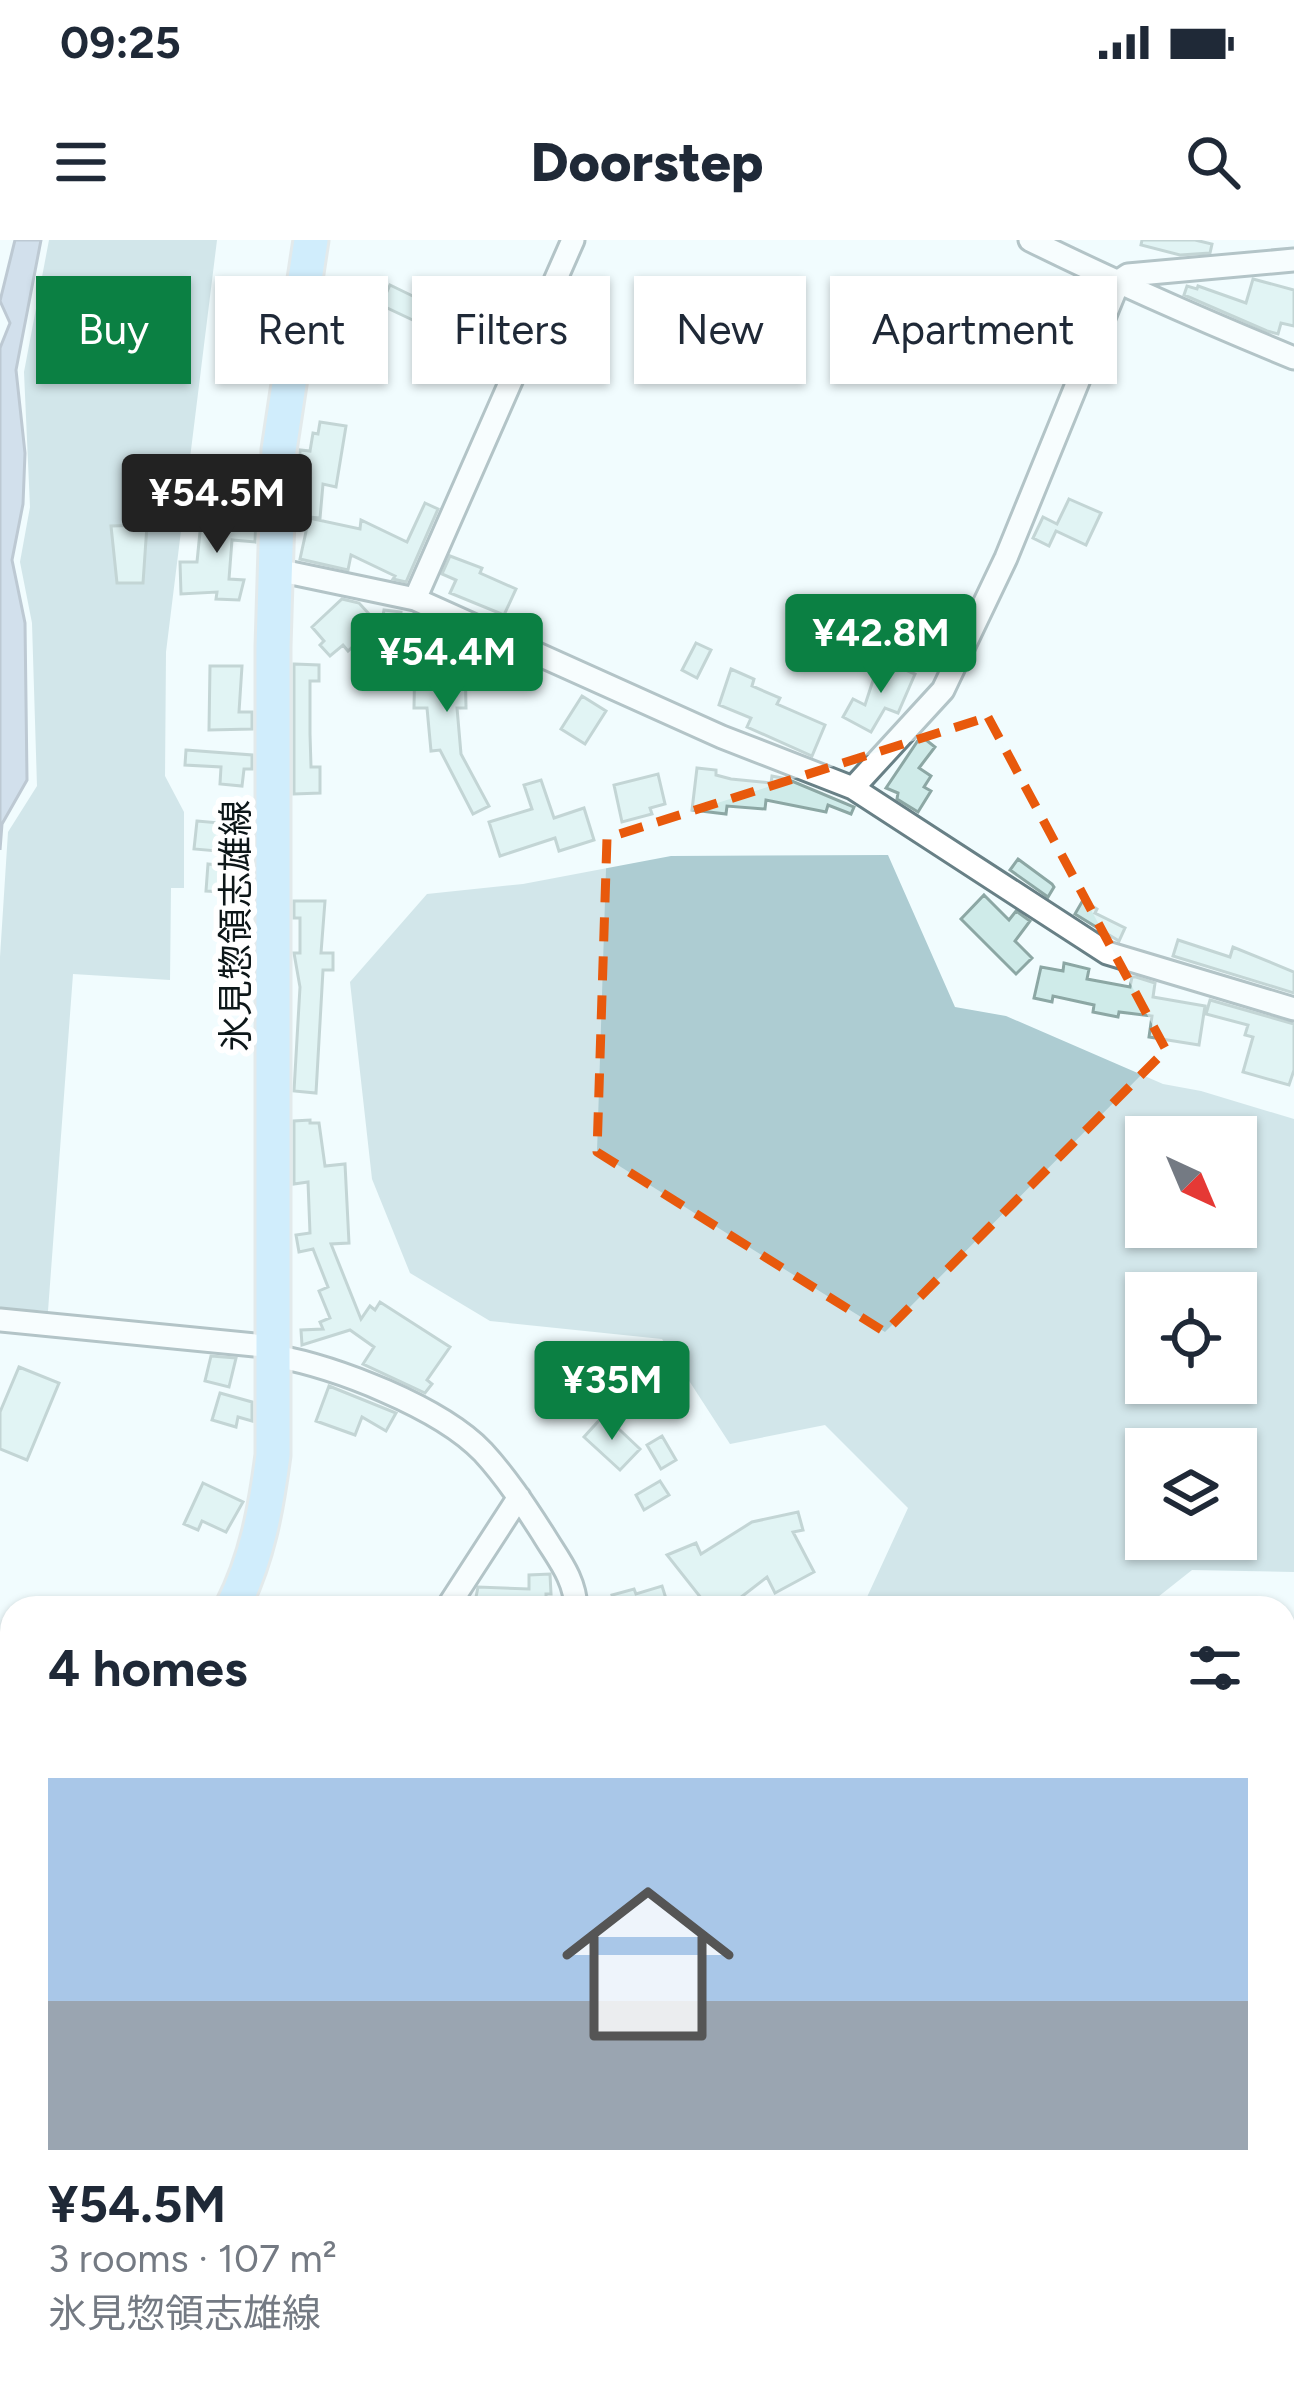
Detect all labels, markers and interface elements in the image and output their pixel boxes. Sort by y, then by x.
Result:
text: 09:25 [60,15,181,69]
icon: menu [48,129,114,195]
icon: search [1180,129,1246,195]
text: Doorstep [531,130,763,195]
chip: Buy [36,276,191,384]
chip: Rent [215,276,388,384]
chip: Filters [412,276,610,384]
chip: New [634,276,806,384]
chip: Apartment [830,276,1117,384]
pin: ¥54.5M [119,454,315,556]
text: ¥54.5M [149,469,285,516]
pin: ¥42.8M [783,594,979,696]
text: ¥42.8M [812,609,950,656]
pin: ¥54.4M [349,613,545,715]
text: ¥54.4M [378,628,516,675]
street label: 氷見惣領志雄線 [214,800,257,1052]
north arrow [1125,1116,1257,1248]
map controls [1125,1116,1257,1560]
button: locate [1125,1272,1257,1404]
pin: ¥35M [541,1341,683,1443]
text: ¥35M [561,1356,663,1403]
button: layers [1125,1428,1257,1560]
icon: filters [1182,1635,1248,1701]
text: 4 homes [48,1638,248,1699]
icon: home [540,1856,756,2072]
text: ¥54.5M [48,2174,226,2235]
text: 3 rooms · 107 m² [48,2235,337,2282]
text: 氷見惣領志雄線 [48,2290,321,2337]

